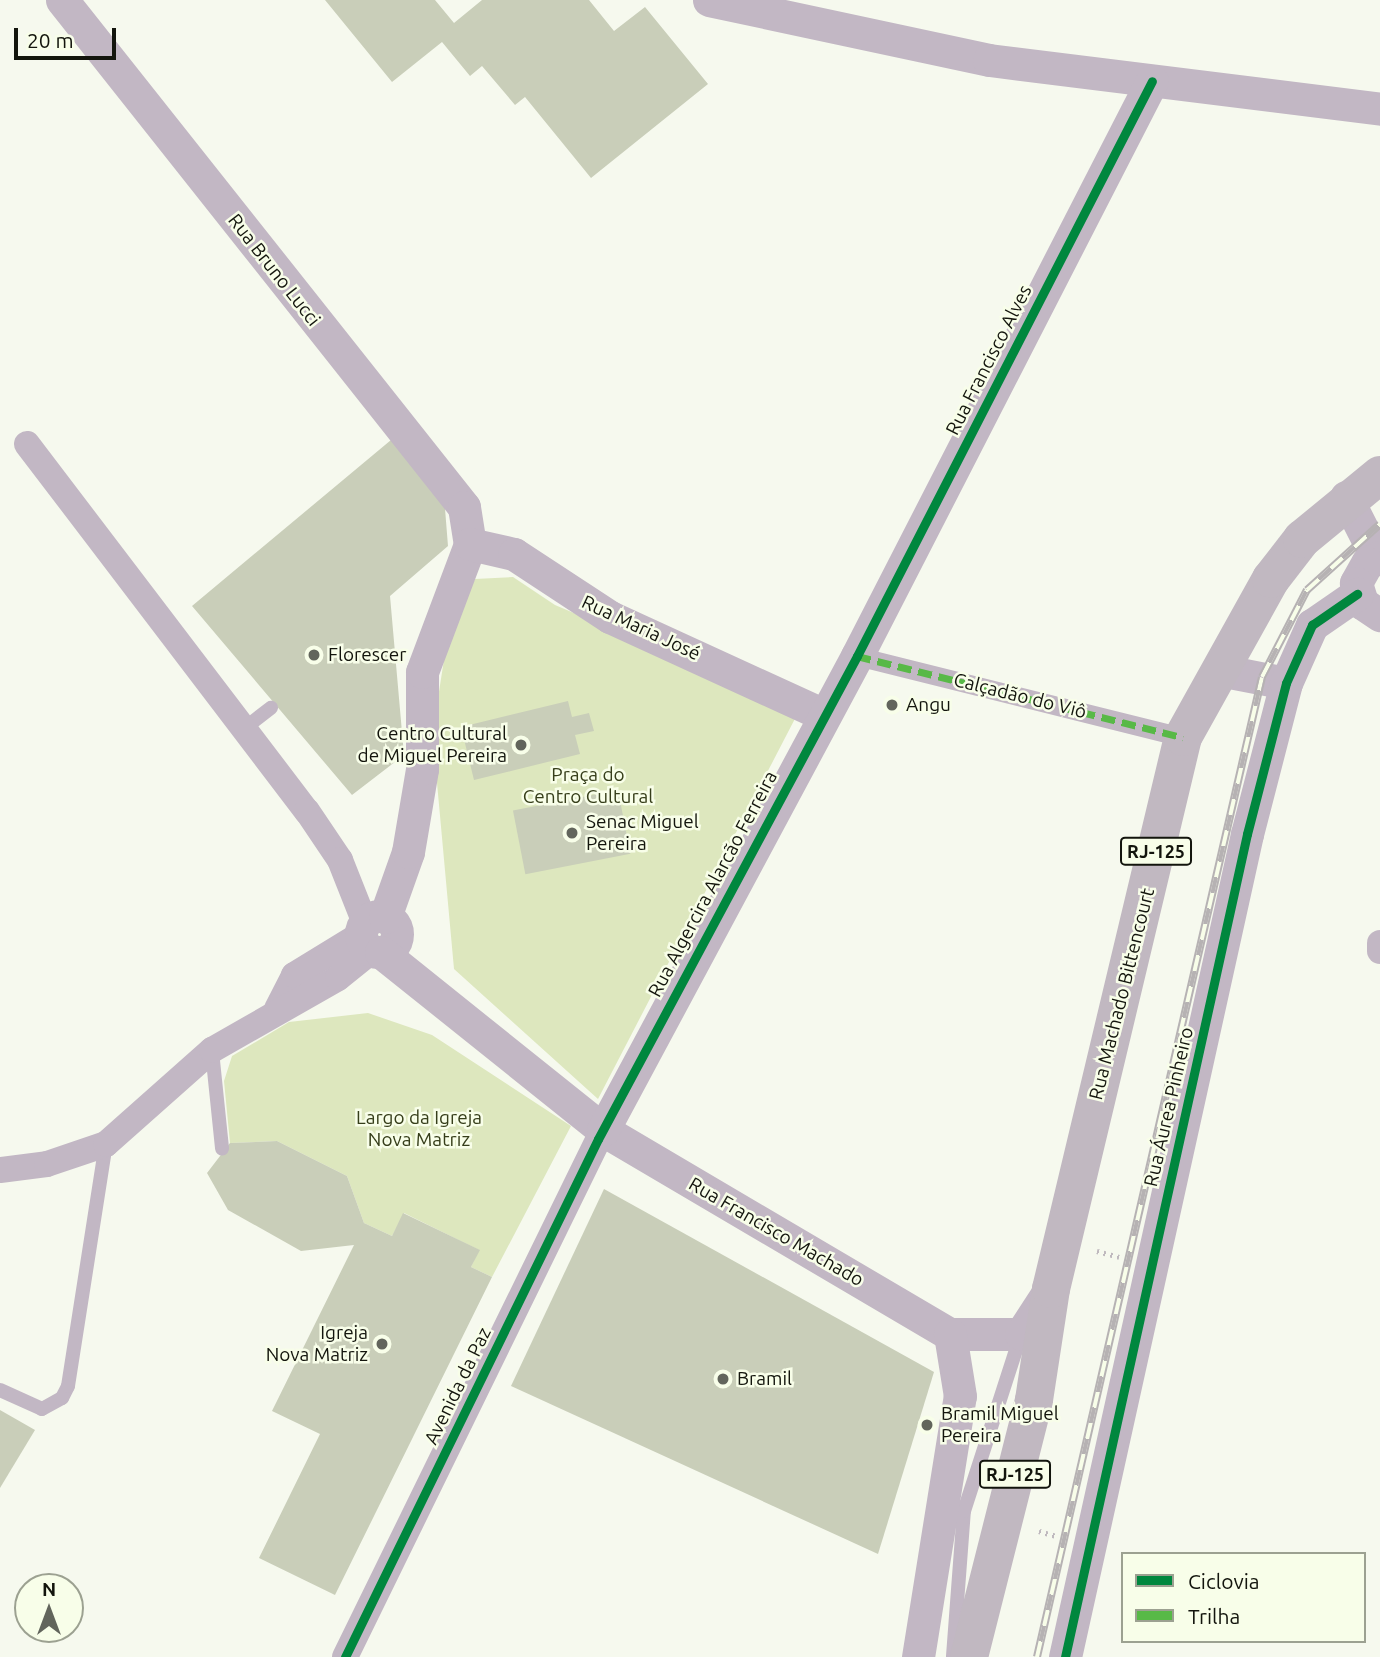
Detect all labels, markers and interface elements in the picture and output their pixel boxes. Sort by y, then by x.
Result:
scale bar [18,14,119,58]
text: 20 m [27,28,74,52]
street label: Rua Bruno Lucci [223,209,325,331]
street label: Rua Francisco Alves [941,281,1037,439]
street label: Rua Maria José [578,591,704,665]
place label: Florescer [328,644,406,666]
marker: Florescer [306,647,322,663]
street label: Calçadão do Viô [951,668,1089,724]
place label: Angu [906,694,951,716]
marker: Angu [884,697,900,713]
place label: Centro Cultural de Miguel Pereira [358,723,507,767]
marker: Centro Cultural de Miguel Pereira [513,737,529,753]
park label: Praça do Centro Cultural [523,764,653,808]
street label: Rua Algercira Alarcão Ferreira [644,767,782,1001]
place label: Senac Miguel Pereira [586,811,699,855]
marker: Senac Miguel Pereira [564,825,580,841]
road number: RJ-125 [1119,836,1193,866]
street label: Rua Machado Bittencourt [1085,886,1159,1102]
street label: Rua Áurea Pinheiro [1140,1025,1198,1189]
park label: Largo da Igreja Nova Matriz [356,1107,482,1151]
street label: Rua Francisco Machado [684,1173,868,1291]
place label: Igreja Nova Matriz [266,1322,368,1366]
street label: Avenida da Paz [420,1324,496,1448]
marker: Igreja Nova Matriz [374,1336,390,1352]
place label: Bramil [737,1368,792,1390]
marker: Bramil [715,1371,731,1387]
place label: Bramil Miguel Pereira [941,1403,1059,1447]
marker: Bramil Miguel Pereira [919,1417,935,1433]
road number: RJ-125 [978,1460,1052,1489]
legend [1121,1552,1366,1643]
text: Ciclovia [1188,1569,1260,1593]
north arrow [14,1573,84,1643]
text: N [42,1578,56,1600]
text: Trilha [1188,1604,1240,1628]

